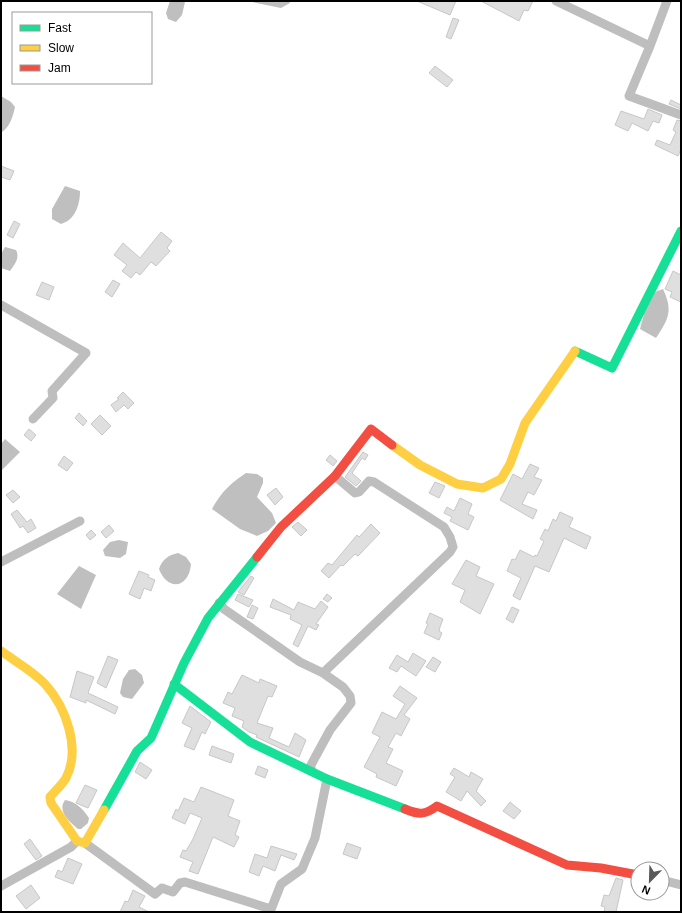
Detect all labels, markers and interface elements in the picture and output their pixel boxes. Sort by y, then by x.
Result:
legend [12,12,152,84]
text: Fast [48,21,72,35]
text: Slow [48,41,74,55]
text: Jam [48,61,71,75]
north arrow [630,861,670,901]
text: N [640,883,652,897]

